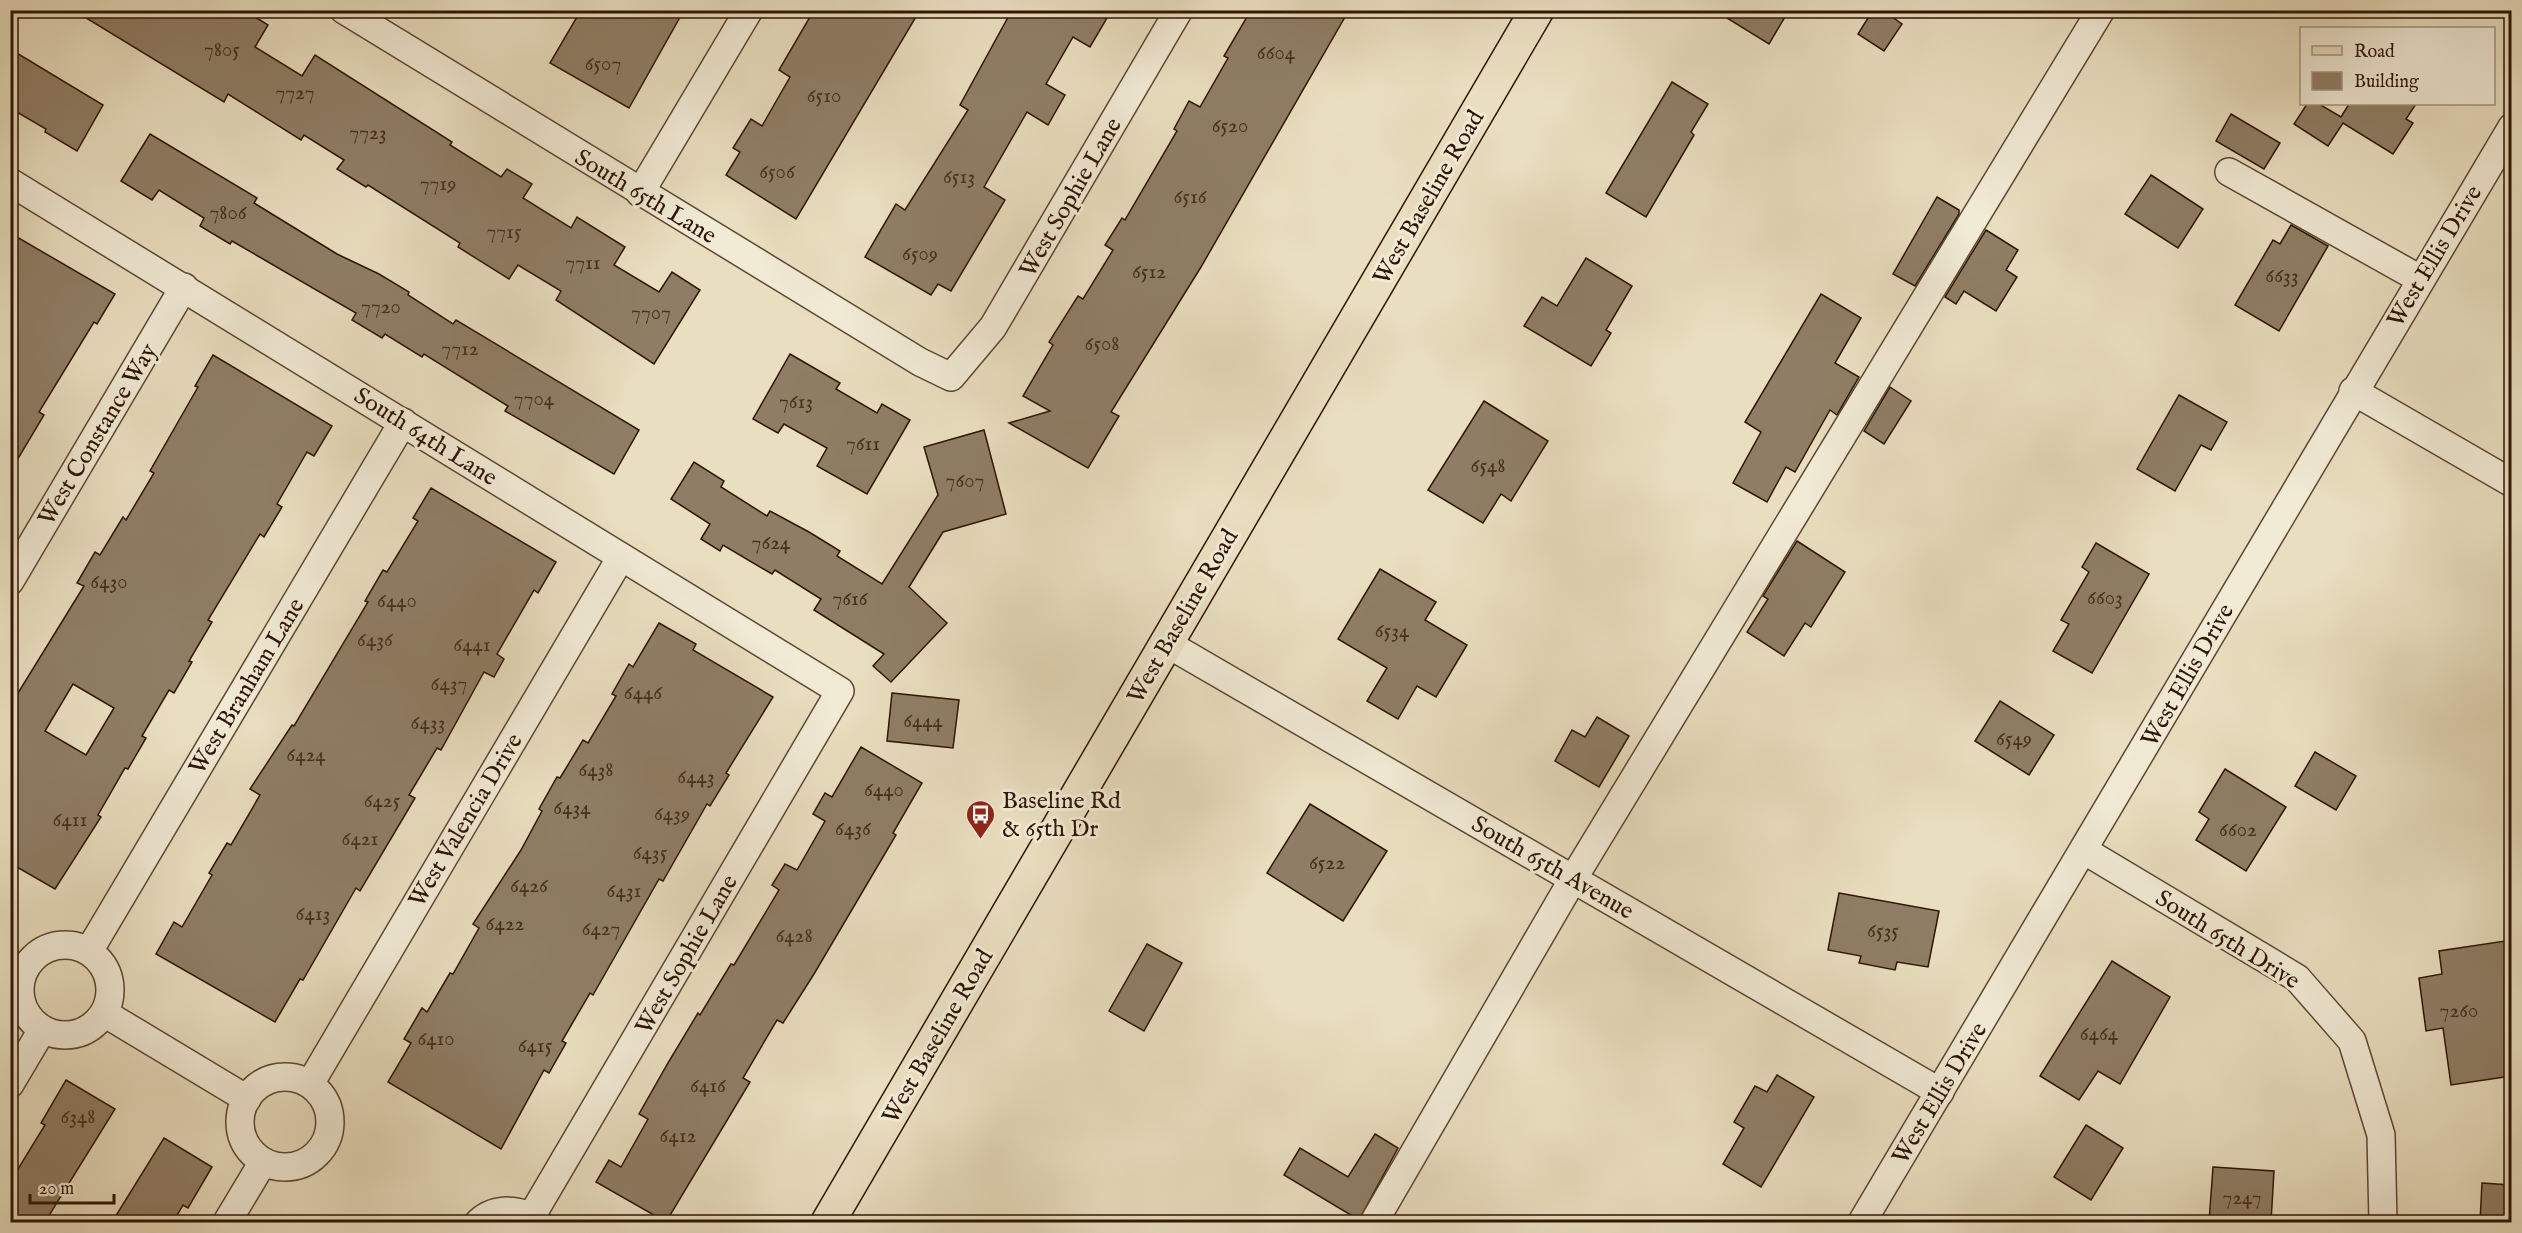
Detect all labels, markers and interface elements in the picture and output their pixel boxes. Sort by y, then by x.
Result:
legend [2300,27,2495,105]
house number: 7805 [204,37,240,64]
house number: 6604 [1257,40,1296,67]
text: Road [2354,41,2395,64]
house number: 6507 [585,51,621,78]
text: Building [2354,71,2419,94]
house number: 7727 [275,80,315,107]
house number: 6510 [807,83,841,110]
street label: West Baseline Road [1367,105,1492,291]
street label: West Sophie Lane [1013,112,1130,283]
house number: 6520 [1212,113,1248,140]
house number: 7723 [349,120,387,147]
street label: South 65th Lane [569,143,722,252]
house number: 6506 [759,159,796,186]
house number: 6513 [943,164,975,191]
house number: 7719 [420,171,456,198]
street label: West Ellis Drive [2381,180,2490,333]
house number: 6516 [1173,184,1208,211]
house number: 7806 [209,200,248,227]
house number: 7715 [486,219,522,246]
house number: 6509 [902,241,938,268]
house number: 7711 [565,250,601,277]
house number: 6512 [1132,259,1166,286]
house number: 6633 [2265,263,2299,290]
house number: 7720 [361,294,401,321]
house number: 7707 [631,300,671,327]
house number: 6508 [1085,331,1119,358]
house number: 7712 [441,336,479,363]
street label: West Constance Way [32,338,165,532]
street label: South 64th Lane [348,381,503,494]
house number: 7704 [514,386,555,413]
house number: 7613 [779,389,813,416]
house number: 7611 [846,431,880,458]
house number: 6548 [1471,453,1505,480]
house number: 7607 [946,468,984,495]
street label: West Baseline Road [1121,524,1246,710]
house number: 7624 [752,530,791,557]
house number: 6430 [90,569,128,596]
house number: 6603 [2087,585,2123,612]
house number: 7616 [832,586,869,613]
house number: 6440 [377,588,417,615]
street label: West Branham Lane [182,593,312,781]
street label: West Ellis Drive [2135,599,2242,753]
house number: 6534 [1375,618,1410,645]
house number: 6436 [357,627,394,654]
house number: 6441 [453,632,491,659]
house number: 6437 [431,671,467,698]
house number: 6446 [624,680,663,707]
house number: 6444 [903,708,944,735]
house number: 6433 [411,710,445,737]
house number: 6549 [1996,726,2032,753]
street label: West Valencia Drive [402,728,530,913]
house number: 6424 [286,742,326,769]
house number: 6438 [578,757,614,784]
house number: 6443 [677,764,715,791]
house number: 6440 [864,777,904,804]
place label: Baseline Rd & 65th Dr [1002,786,1121,845]
house number: 6425 [364,788,401,815]
house number: 6434 [553,795,591,822]
bus stop icon: Baseline Rd & 65th Dr [965,798,997,840]
house number: 6439 [654,801,690,828]
house number: 6411 [53,807,87,834]
street label: South 65th Avenue [1466,809,1639,927]
house number: 6436 [835,816,872,843]
house number: 6602 [2219,817,2257,844]
house number: 6421 [342,826,378,853]
house number: 6435 [633,840,668,867]
house number: 6522 [1309,850,1345,877]
street label: West Sophie Lane [629,869,746,1040]
house number: 6426 [510,873,549,900]
house number: 6431 [607,878,641,905]
street label: South 65th Drive [2149,883,2305,997]
house number: 6413 [296,901,330,928]
house number: 6422 [486,911,525,938]
house number: 6427 [582,916,620,943]
house number: 6535 [1867,918,1899,945]
house number: 6428 [775,923,813,950]
street label: West Baseline Road [876,944,1001,1130]
house number: 7260 [2440,998,2478,1025]
street label: West Ellis Drive [1886,1017,1995,1170]
house number: 6464 [2080,1021,2119,1048]
house number: 6410 [417,1026,455,1053]
house number: 6415 [518,1033,553,1060]
house number: 6416 [690,1073,727,1100]
house number: 6348 [60,1104,96,1131]
house number: 6412 [660,1123,697,1150]
scale bar [30,1167,114,1205]
text: 20 m [39,1178,74,1201]
house number: 7247 [2222,1185,2262,1212]

